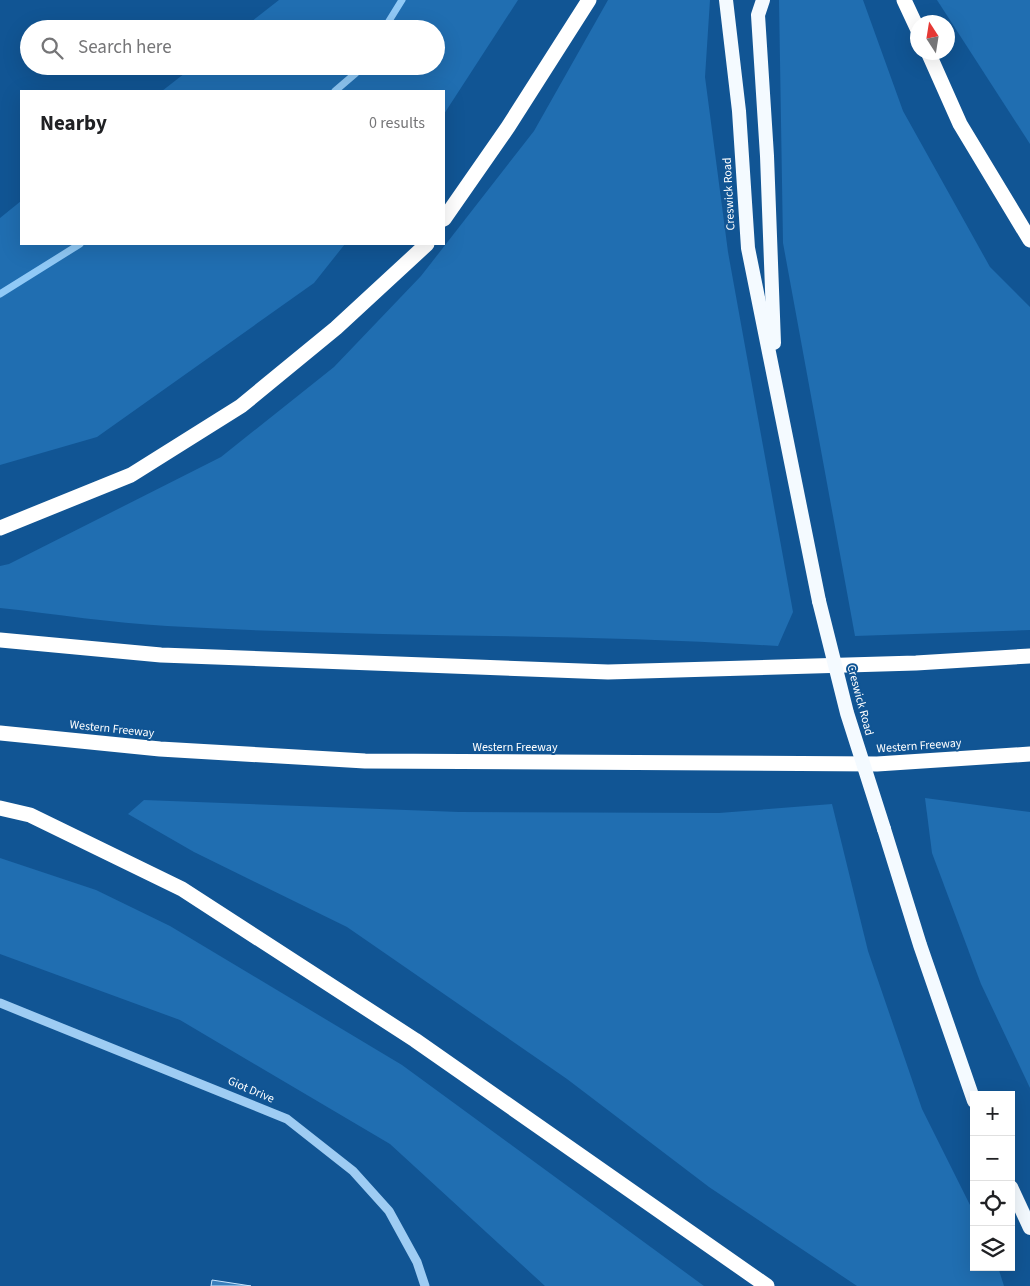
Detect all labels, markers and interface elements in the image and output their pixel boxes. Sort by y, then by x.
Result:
north arrow [910,15,955,60]
search box [20,20,445,75]
icon: search [38,34,66,62]
text: Search here [78,34,172,61]
text: Nearby [40,108,107,138]
text: 0 results [369,112,425,134]
street label: Creswick Road [719,157,739,231]
street label: Creswick Road [842,663,878,737]
street label: Western Freeway [69,716,156,742]
street label: Western Freeway [876,735,962,757]
street label: Western Freeway [472,739,558,756]
street label: Giot Drive [225,1073,277,1107]
map controls [970,1091,1015,1271]
button: + [970,1091,1015,1136]
button: − [970,1136,1015,1181]
button: locate [970,1181,1015,1226]
button: layers [970,1226,1015,1271]

